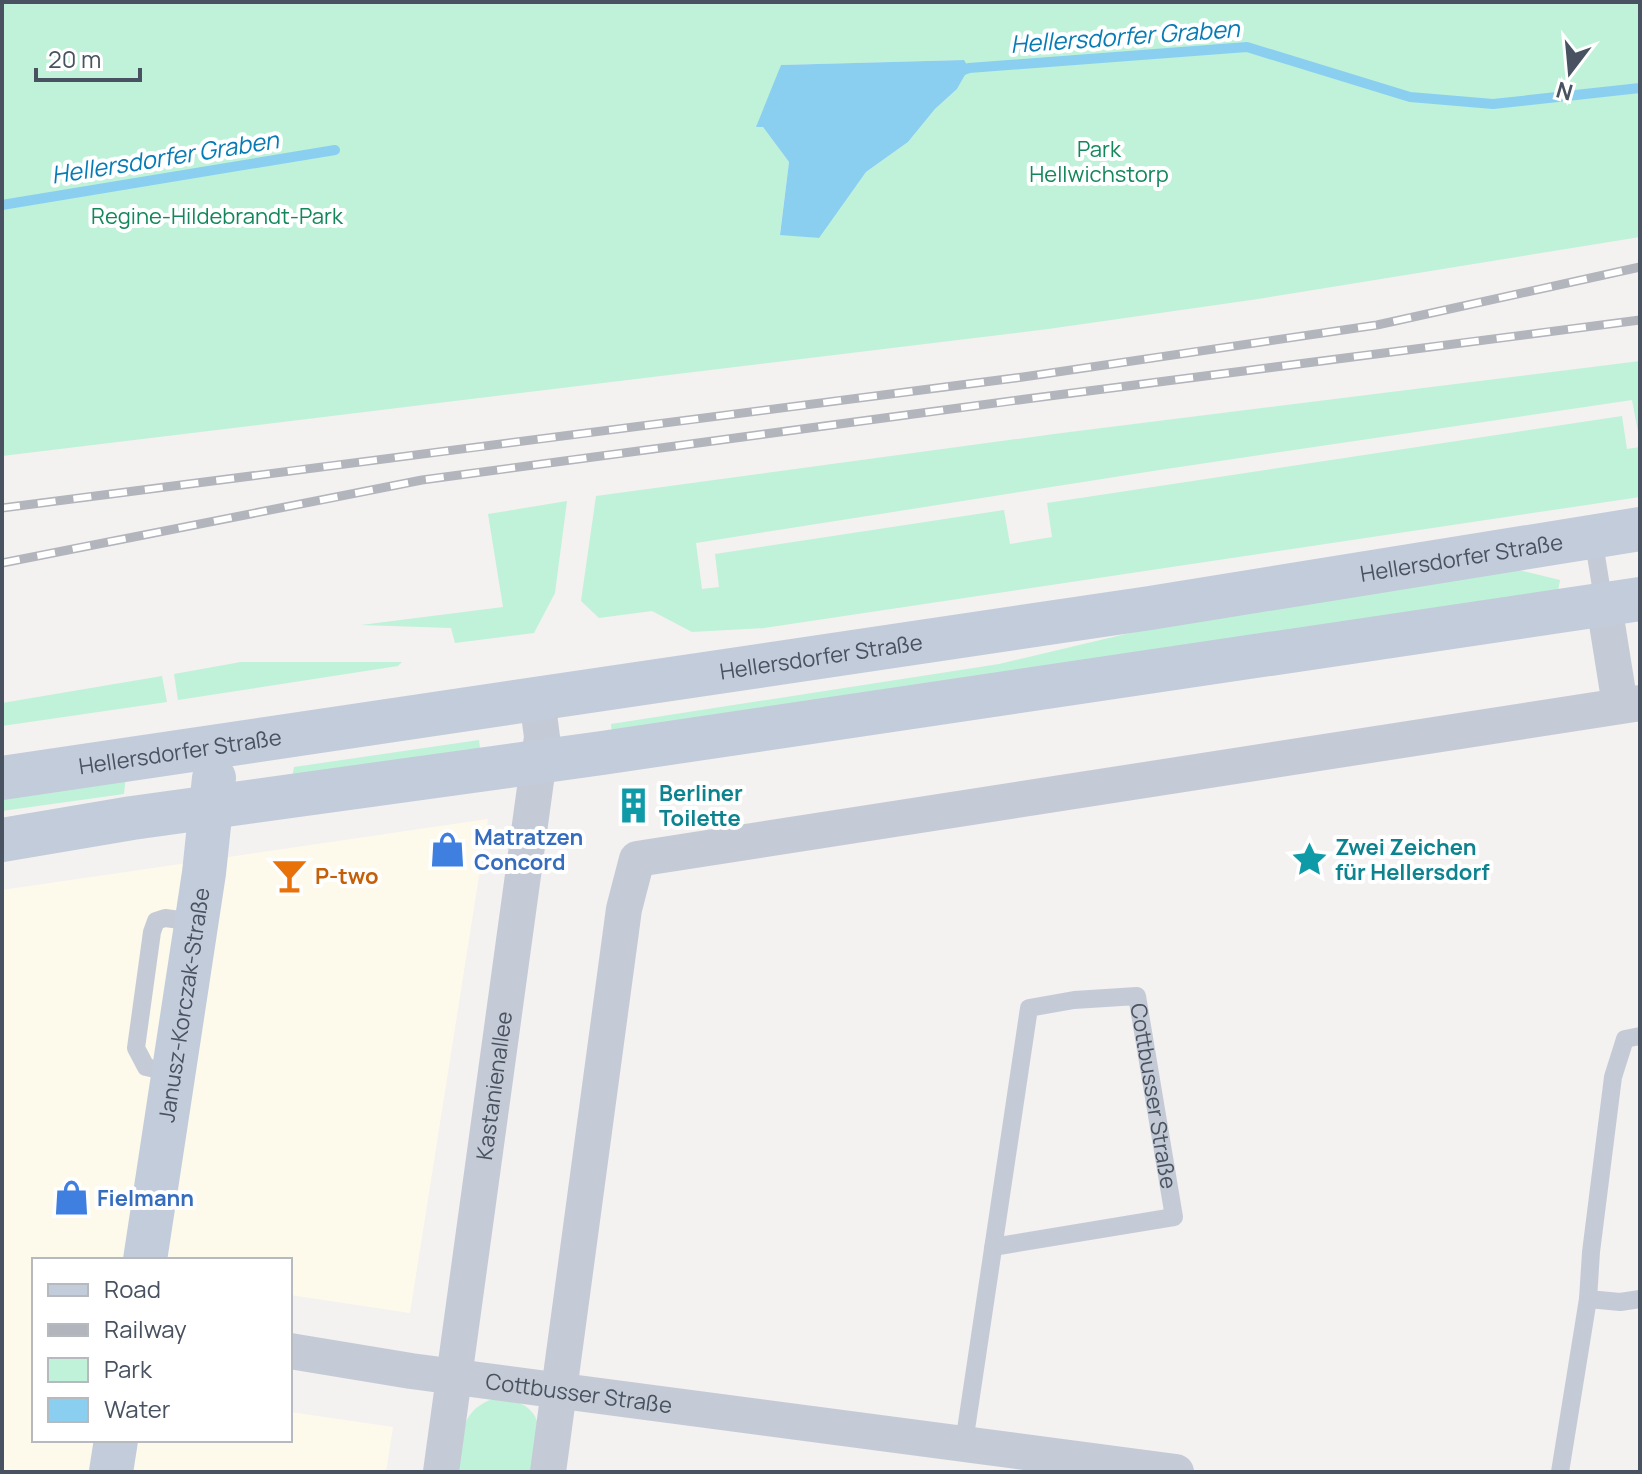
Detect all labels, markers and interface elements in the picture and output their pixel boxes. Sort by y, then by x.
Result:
water label: Hellersdorfer Graben [1009,11,1241,60]
scale bar [36,32,140,82]
north arrow [1530,32,1610,112]
text: 20 m [48,42,101,75]
text: N [1553,75,1576,108]
water label: Hellersdorfer Graben [49,122,281,191]
park label: Park Hellwichstorp [1029,134,1169,189]
park label: Regine-Hildebrandt-Park [91,201,344,231]
street label: Hellersdorfer Straße [1358,527,1565,589]
street label: Hellersdorfer Straße [718,627,925,687]
street label: Hellersdorfer Straße [77,722,284,781]
place label: Berliner Toilette [659,778,743,833]
building icon: Berliner Toilette [614,787,652,825]
place label: Matratzen Concord [474,822,583,877]
shop icon: Matratzen Concord [429,831,467,869]
place label: Zwei Zeichen für Hellersdorf [1335,832,1490,887]
place icon: Zwei Zeichen für Hellersdorf [1290,841,1328,879]
bar icon: P-two [270,857,308,895]
place label: P-two [315,861,379,891]
street label: Janusz-Korczak-Straße [151,885,217,1124]
street label: Cottbusser Straße [1123,1001,1184,1191]
street label: Kastanienallee [469,1009,519,1162]
shop icon: Fielmann [52,1179,90,1217]
place label: Fielmann [97,1183,194,1213]
legend [32,1258,292,1442]
text: Road [104,1272,161,1305]
text: Railway [104,1312,187,1345]
text: Park [104,1352,153,1385]
street label: Cottbusser Straße [484,1366,674,1420]
text: Water [104,1392,171,1425]

